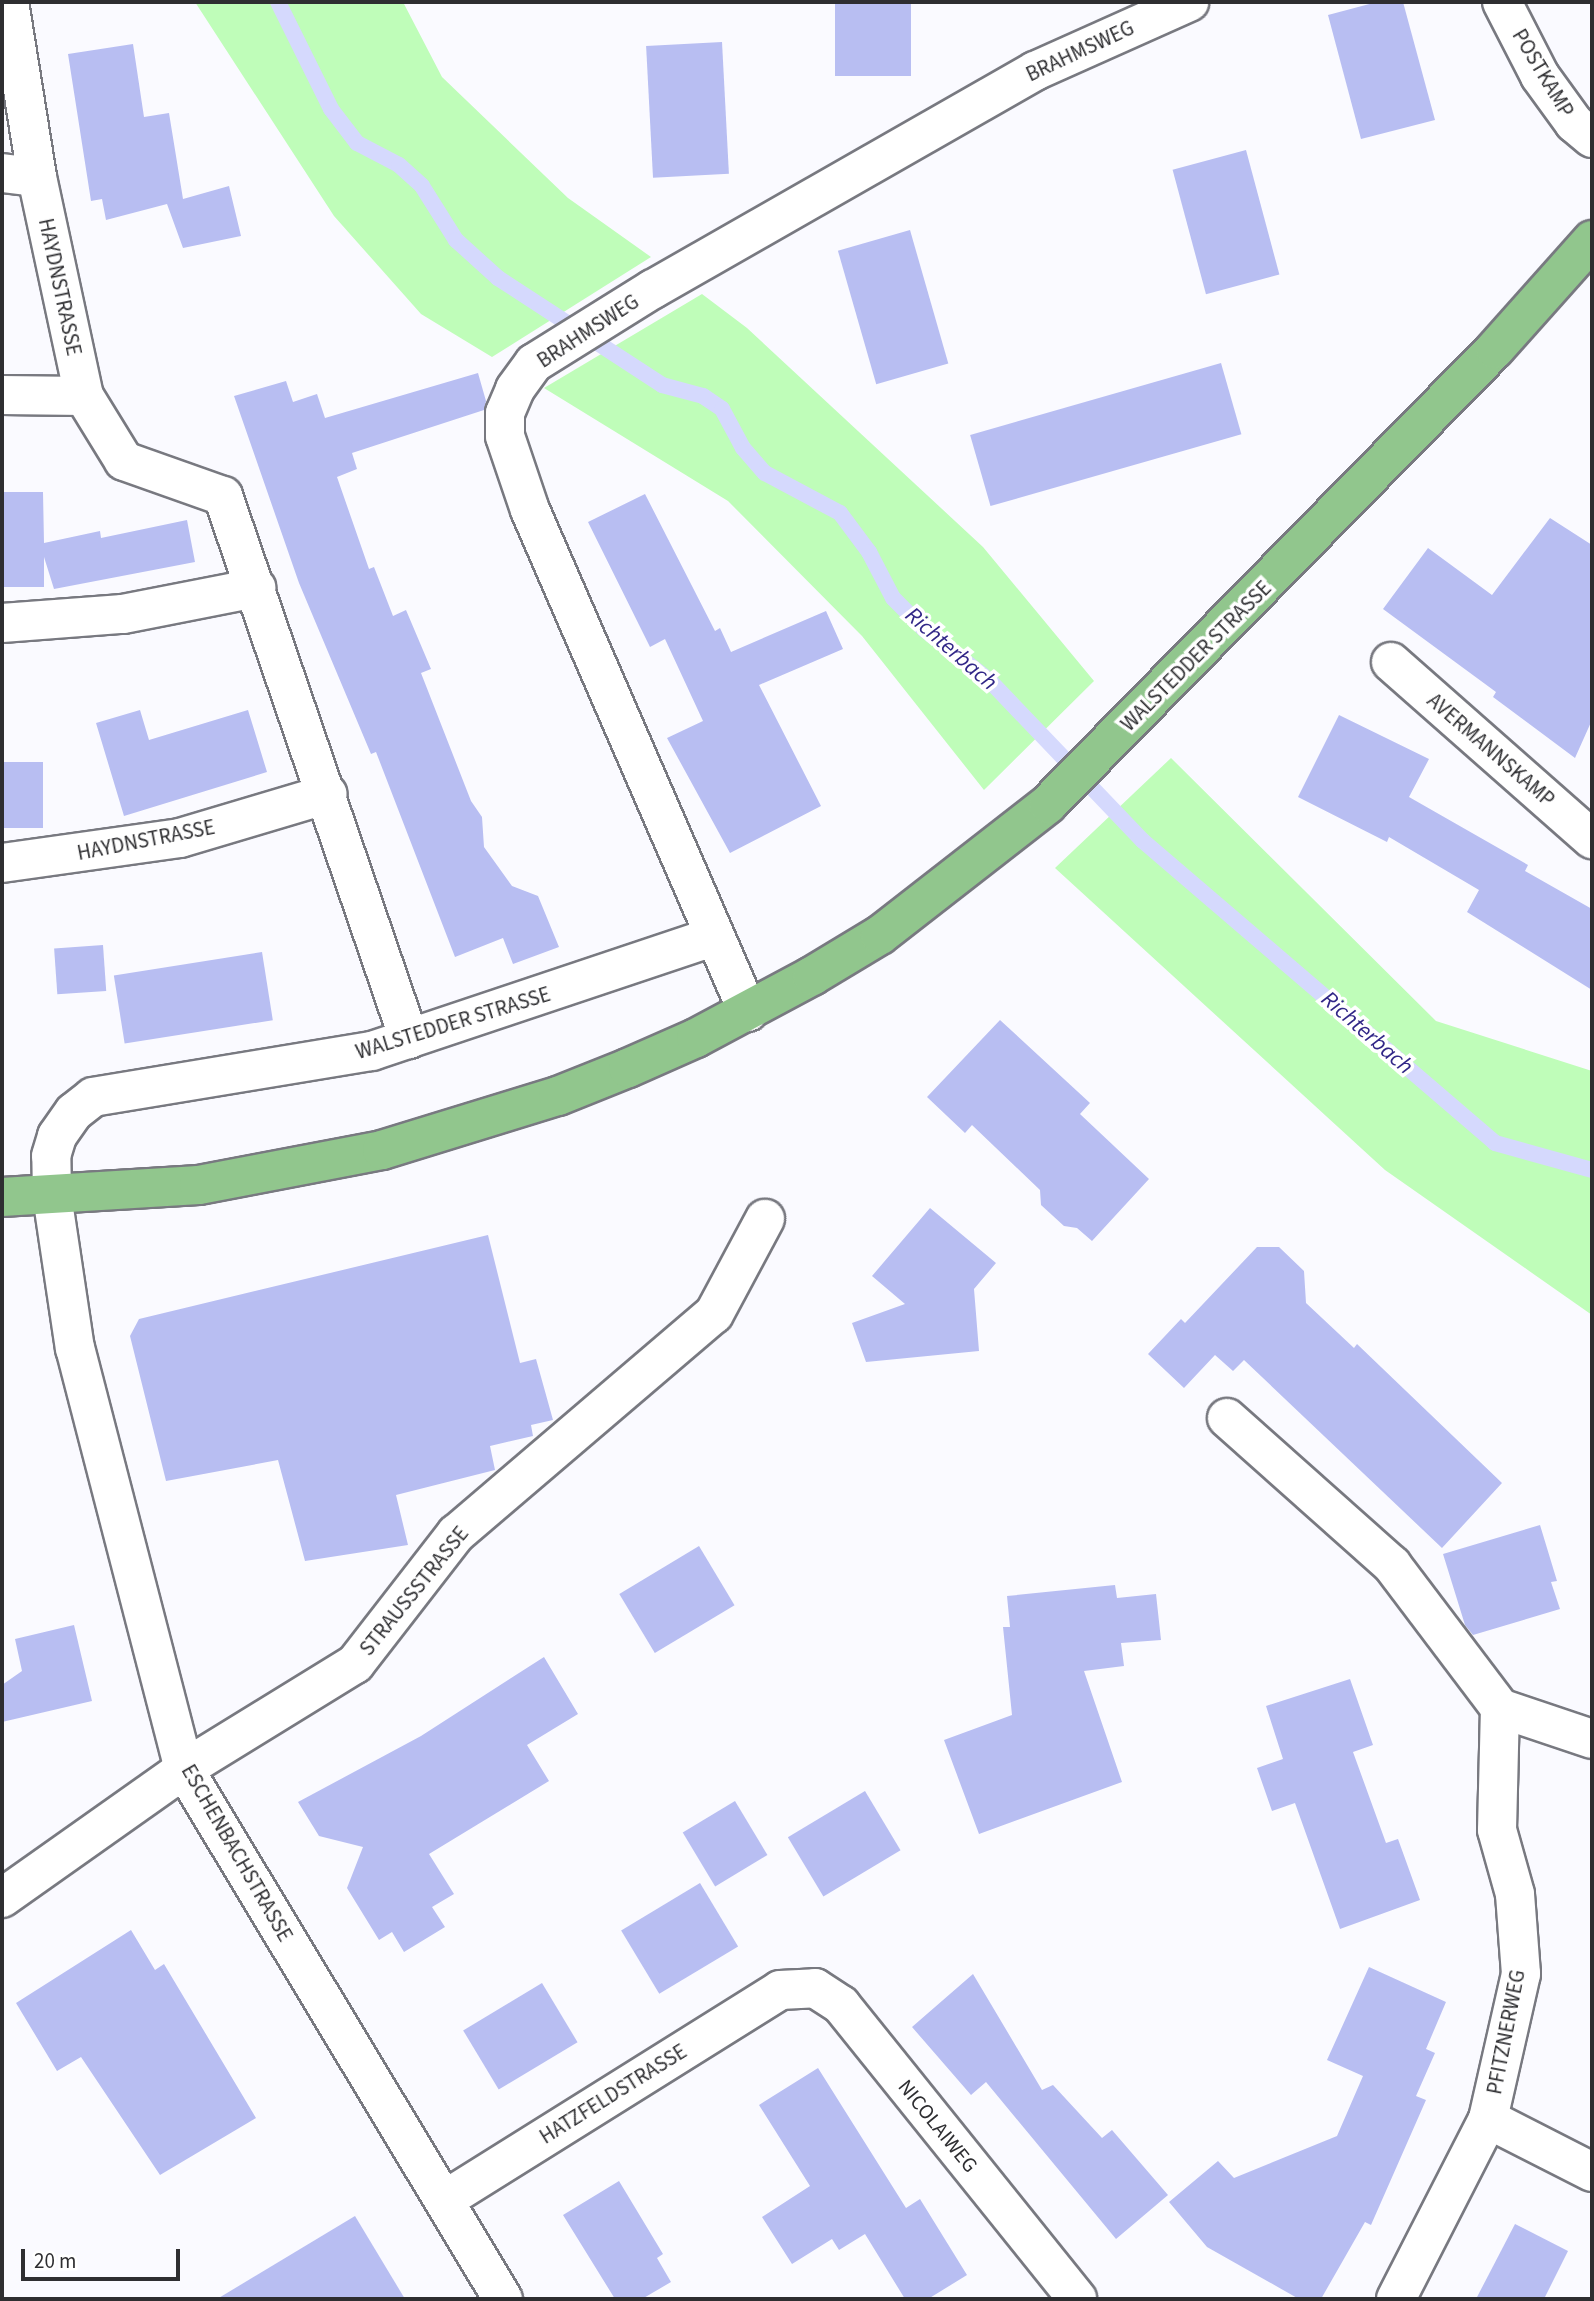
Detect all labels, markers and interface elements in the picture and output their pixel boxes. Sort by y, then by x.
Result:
street label: BRAHMSWEG [1022,15,1138,87]
street label: POSTKAMP [1507,24,1579,122]
street label: HAYDNSTRASSE [33,216,87,358]
street label: BRAHMSWEG [532,289,644,373]
street label: WALSTEDDER STRASSE [1116,576,1276,736]
water label: Richterbach [899,602,1003,696]
street label: AVERMANNSKAMP [1422,688,1560,812]
street label: HAYDNSTRASSE [75,814,217,866]
street label: WALSTEDDER STRASSE [353,981,553,1065]
water label: Richterbach [1315,986,1419,1080]
street label: STRAUSSSTRASSE [354,1521,474,1661]
street label: ESCHENBACHSTRASSE [176,1760,298,1946]
street label: PFITZNERWEG [1482,1968,1530,2096]
street label: HATZFELDSTRASSE [535,2039,691,2149]
street label: NICOLAIWEG [893,2074,983,2178]
scale bar [24,2234,184,2278]
text: 20 m [34,2246,76,2276]

